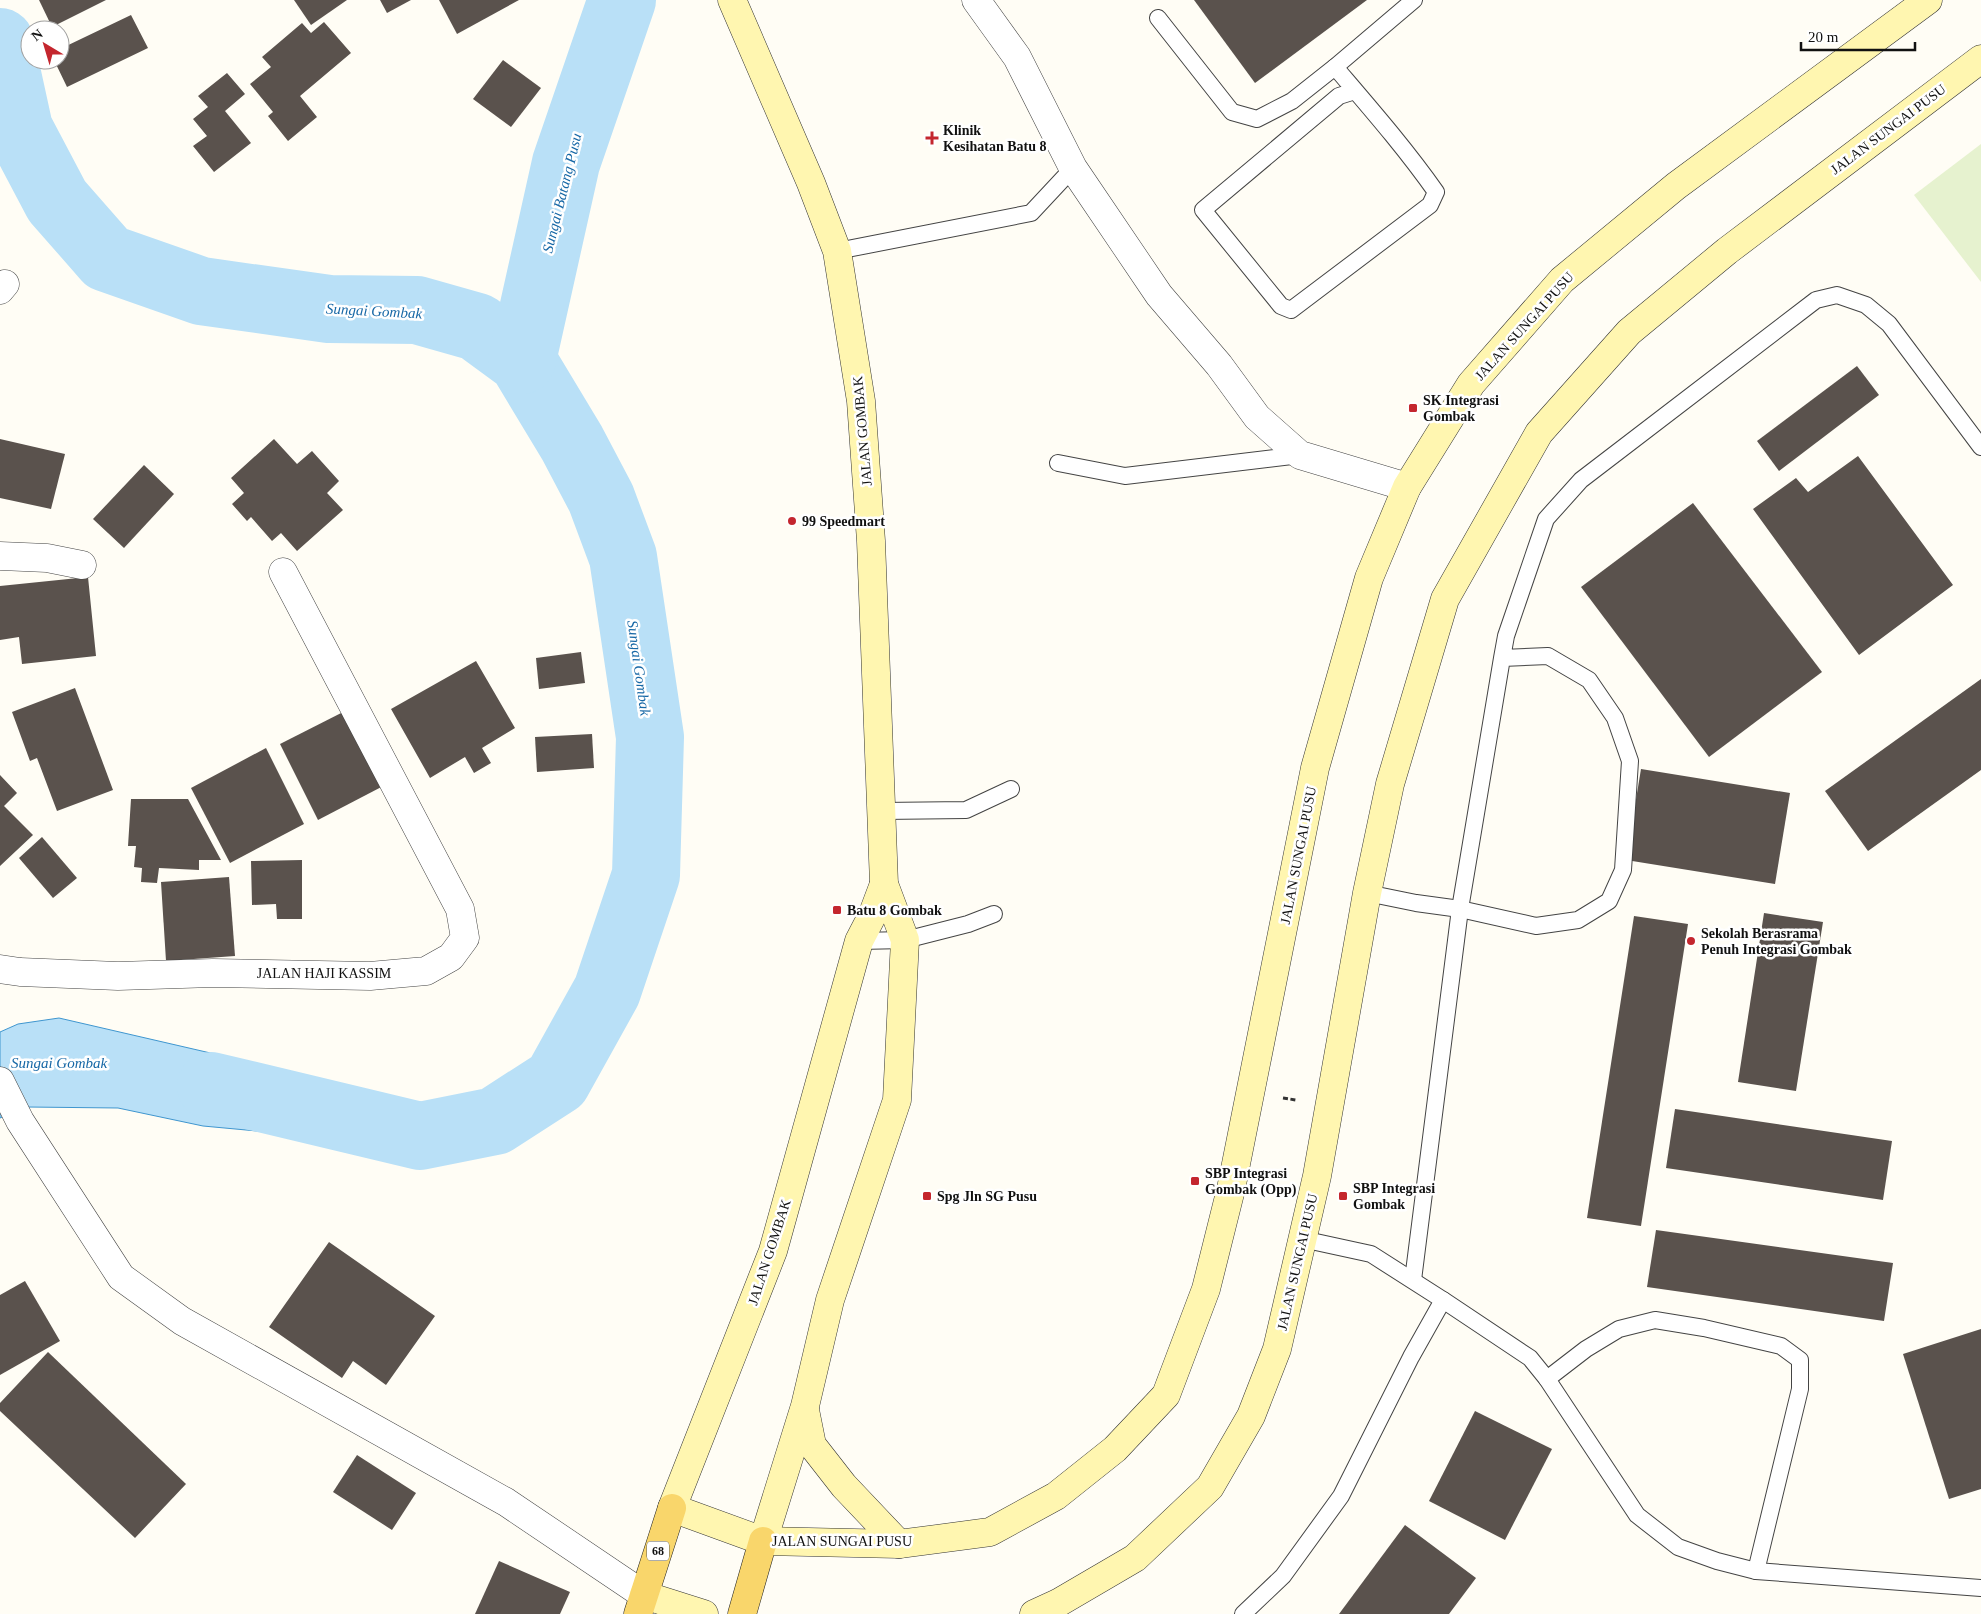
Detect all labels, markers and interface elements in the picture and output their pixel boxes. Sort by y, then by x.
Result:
north arrow [20,20,70,70]
scale bar [1801,20,1915,52]
text: N [29,26,46,44]
text: 20 m [1808,29,1839,45]
street label: JALAN SUNGAI PUSU [1828,81,1949,178]
place label: Klinik Kesihatan Batu 8 [943,123,1046,154]
marker: Klinik Kesihatan Batu 8 [925,131,939,145]
water label: Sungai Batang Pusu [539,132,585,254]
street label: JALAN SUNGAI PUSU [1472,269,1577,383]
water label: Sungai Gombak [326,300,423,322]
street label: JALAN GOMBAK [850,375,875,486]
place label: SK Integrasi Gombak [1423,393,1499,424]
marker: SK Integrasi Gombak [1407,402,1419,414]
place label: 99 Speedmart [802,514,885,529]
marker: 99 Speedmart [786,515,798,527]
water label: Sungai Gombak [624,619,654,717]
street label: JALAN SUNGAI PUSU [1278,785,1319,925]
place label: Batu 8 Gombak [847,903,942,918]
marker: Batu 8 Gombak [831,904,843,916]
place label: Sekolah Berasrama Penuh Integrasi Gombak [1701,926,1852,957]
marker: Sekolah Berasrama Penuh Integrasi Gombak [1685,935,1697,947]
street label: JALAN HAJI KASSIM [257,966,392,981]
water label: Sungai Gombak [11,1055,107,1071]
place label: SBP Integrasi Gombak (Opp) [1205,1166,1297,1198]
marker: SBP Integrasi Gombak (Opp) [1189,1175,1201,1187]
place label: SBP Integrasi Gombak [1353,1181,1435,1212]
place label: Spg Jln SG Pusu [937,1189,1037,1204]
marker: Spg Jln SG Pusu [921,1190,933,1202]
marker: SBP Integrasi Gombak [1337,1190,1349,1202]
street label: JALAN SUNGAI PUSU [1274,1192,1321,1332]
street label: JALAN GOMBAK [745,1197,794,1307]
street label: JALAN SUNGAI PUSU [772,1534,912,1549]
road number: 68 [647,1542,669,1560]

